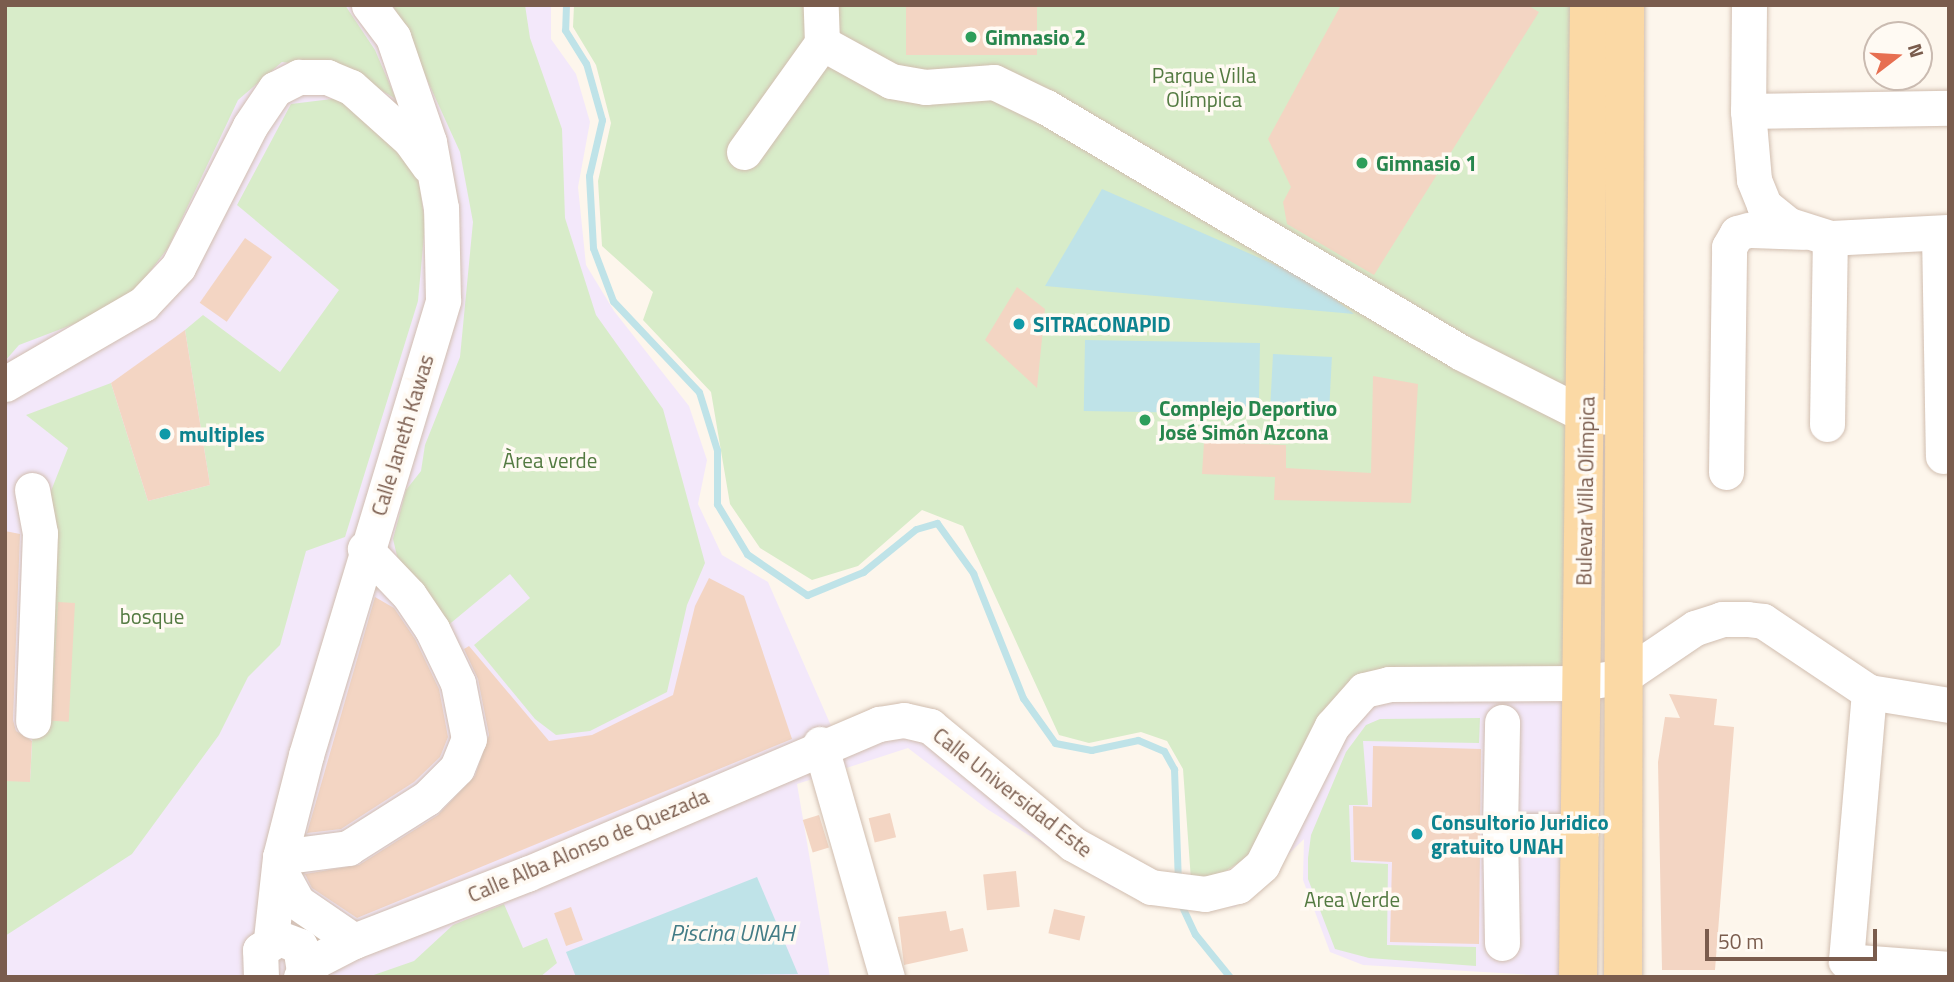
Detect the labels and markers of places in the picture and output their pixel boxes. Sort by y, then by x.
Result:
place label: Gimnasio 2 [985,24,1086,50]
marker: Gimnasio 2 [963,29,979,45]
place label: Gimnasio 1 [1376,150,1477,176]
marker: Gimnasio 1 [1354,155,1370,171]
place label: SITRACONAPID [1033,311,1171,337]
marker: SITRACONAPID [1011,316,1027,332]
place label: Complejo Deportivo José Simón Azcona [1159,395,1337,445]
marker: Complejo Deportivo José Simón Azcona [1137,412,1153,428]
place label: multiples [179,421,265,447]
marker: multiples [157,426,173,442]
place label: Consultorio Juridico gratuito UNAH [1431,809,1609,859]
marker: Consultorio Juridico gratuito UNAH [1409,826,1425,842]

